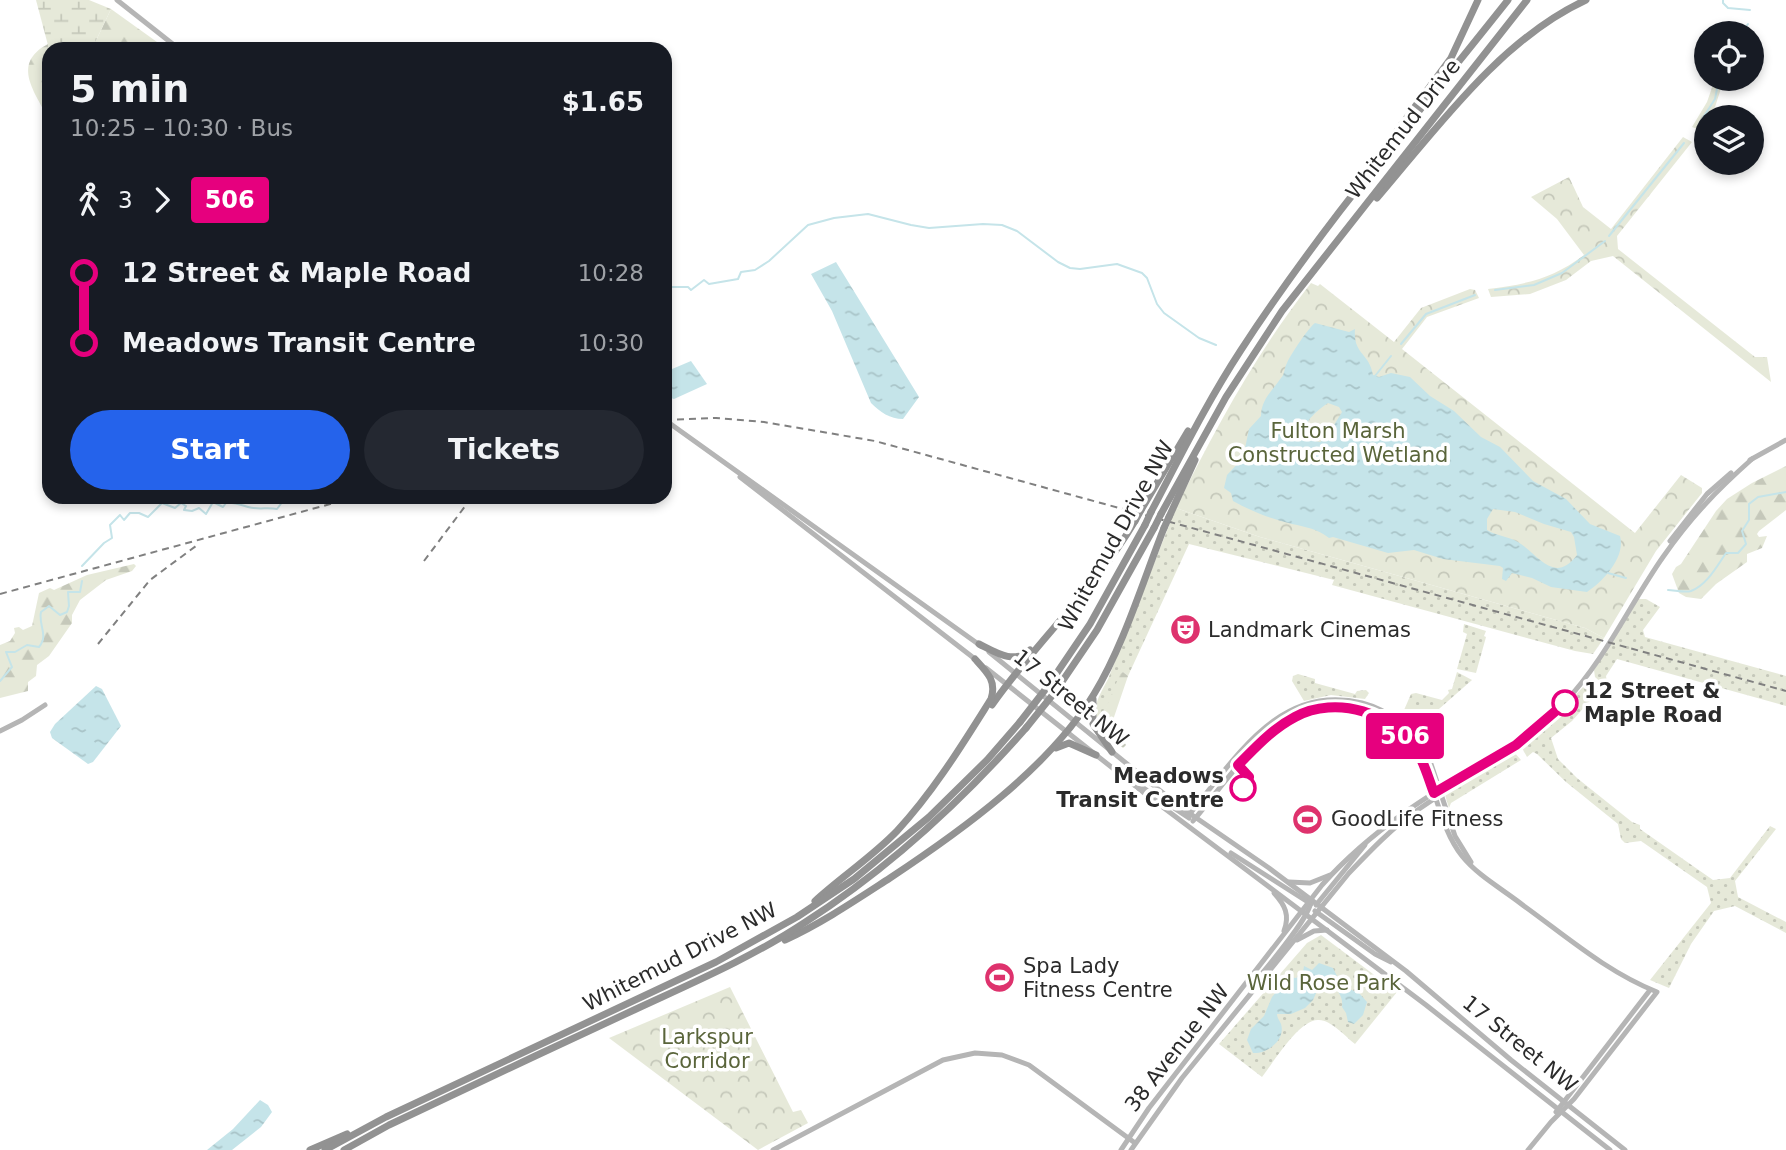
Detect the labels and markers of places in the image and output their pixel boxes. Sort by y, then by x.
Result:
theatre icon: Landmark Cinemas [1168,613,1202,647]
place label: Landmark Cinemas [1208,618,1411,642]
place label: 12 Street & Maple Road [1584,679,1723,727]
marker: 12 Street & Maple Road [1552,690,1578,716]
place label: Meadows Transit Centre [1056,764,1224,812]
marker: Meadows Transit Centre [1230,775,1256,801]
sports icon: GoodLife Fitness [1291,802,1325,836]
place label: GoodLife Fitness [1331,807,1504,831]
place label: Spa Lady Fitness Centre [1023,954,1173,1002]
sports icon: Spa Lady Fitness Centre [983,961,1017,995]

